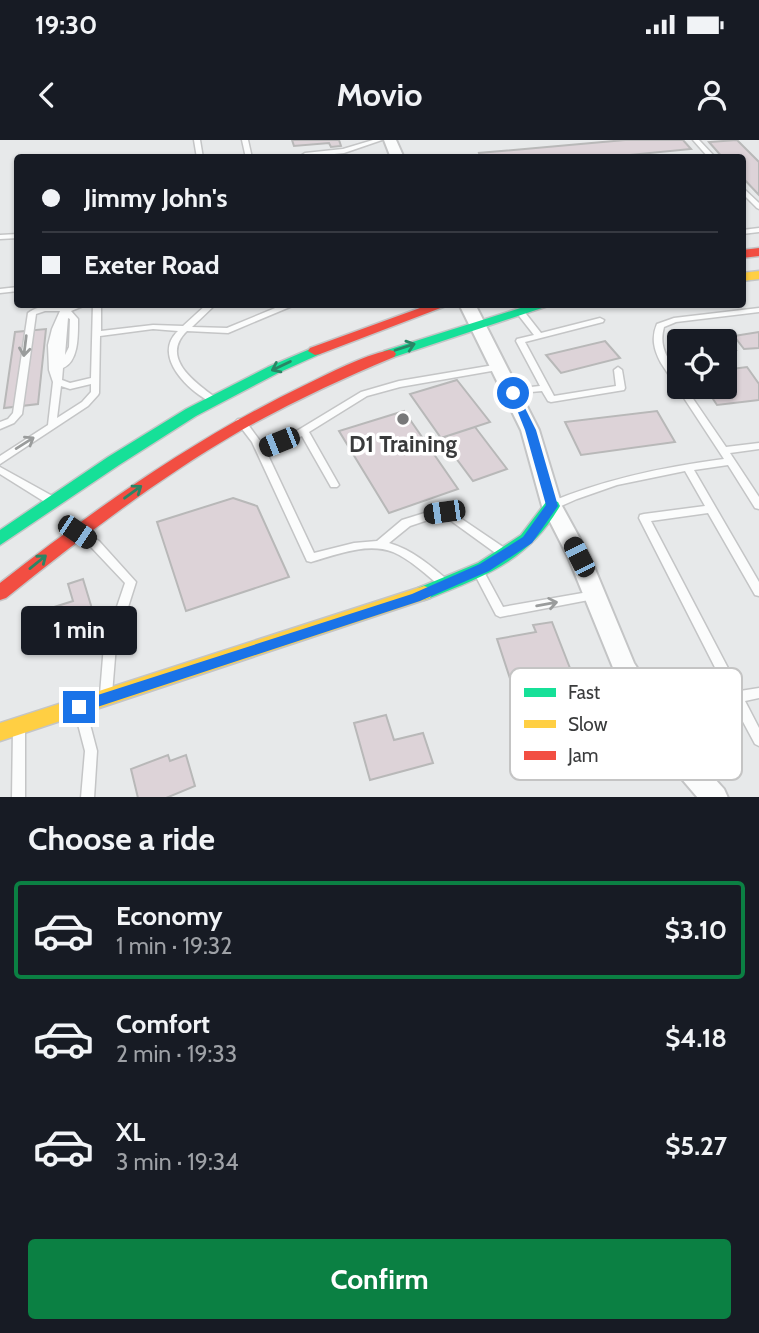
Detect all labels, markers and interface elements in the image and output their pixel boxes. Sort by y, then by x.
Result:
text: 19:30 [35,9,97,41]
text: Movio [337,75,422,114]
icon: back [28,76,66,114]
icon: person [693,76,731,114]
text: Jimmy John's [84,182,227,214]
text: Exeter Road [84,249,220,281]
map controls [667,329,737,399]
button: locate [667,329,737,399]
one-way arrow [19,334,32,356]
one-way arrow [394,340,416,353]
one-way arrow [271,359,292,373]
route start [497,377,529,409]
marker: D1 Training [395,411,411,427]
car [256,424,303,460]
place label: D1 Training [349,430,457,458]
one-way arrow [15,435,35,449]
one-way arrow [123,485,142,500]
car [422,499,467,525]
car [54,512,101,552]
car [561,534,598,580]
one-way arrow [29,554,47,570]
one-way arrow [535,596,558,610]
callout: 1 min [21,606,137,654]
text: 1 min [53,616,105,644]
legend [510,668,742,780]
text: Fast [568,681,601,704]
route end [63,691,95,723]
text: Slow [568,713,608,736]
text: Jam [567,744,598,767]
text: Choose a ride [28,819,215,858]
icon: car [32,899,95,962]
text: Economy [116,900,222,932]
text: $3.10 [665,914,727,946]
text: 1 min · 19:32 [116,932,232,960]
icon: car [32,1007,95,1070]
text: Comfort [116,1008,210,1040]
text: $4.18 [665,1022,727,1054]
text: 2 min · 19:33 [116,1040,237,1068]
icon: car [32,1115,95,1178]
text: XL [116,1116,145,1148]
text: $5.27 [665,1130,727,1162]
text: 3 min · 19:34 [116,1148,238,1176]
button: Confirm [28,1239,731,1319]

